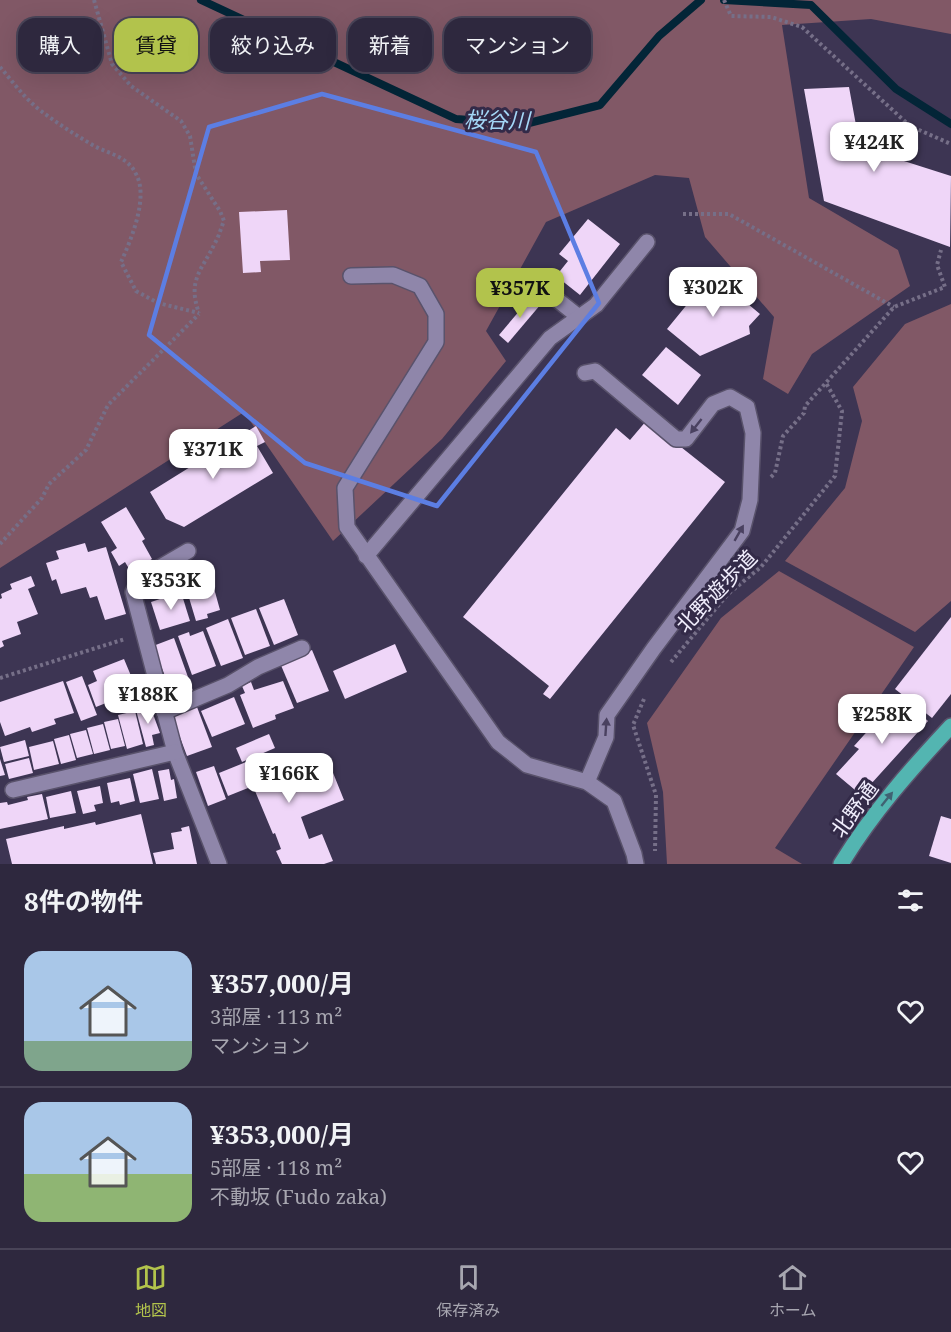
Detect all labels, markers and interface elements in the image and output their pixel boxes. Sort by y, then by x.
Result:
chip: 購入 [18,18,102,72]
chip: 賃貸 [114,18,198,72]
chip: 絞り込み [210,18,336,72]
chip: 新着 [348,18,432,72]
chip: マンション [444,18,591,72]
water label: 桜谷川 [464,103,532,135]
pin: ¥424K [832,122,916,173]
text: ¥424K [844,128,904,155]
pin: ¥302K [671,267,755,318]
pin: ¥357K [478,268,562,319]
text: ¥302K [683,273,743,300]
text: ¥357K [490,274,550,301]
one-way arrow [691,418,703,433]
pin: ¥371K [171,429,255,480]
text: ¥371K [183,435,243,462]
one-way arrow [733,525,744,541]
street label: 北野遊歩道 [669,544,763,638]
pin: ¥353K [129,560,213,611]
text: ¥353K [141,566,201,593]
pin: ¥188K [106,674,190,725]
text: ¥188K [118,680,178,707]
pin: ¥258K [840,694,924,745]
text: ¥258K [852,700,912,727]
one-way arrow [601,718,611,737]
pin: ¥166K [247,753,331,804]
text: ¥166K [259,759,319,786]
street label: 北野通 [824,775,884,843]
one-way arrow [880,791,893,807]
text: 8件の物件 [24,883,143,919]
icon: filters [894,884,927,917]
text: ¥357,000/月 [210,965,354,1001]
icon: home [72,975,144,1047]
icon: heart [894,995,927,1028]
text: 3部屋 · 113 m² [210,1003,342,1030]
text: マンション [210,1032,310,1059]
text: ¥353,000/月 [210,1116,354,1152]
icon: home [72,1126,144,1198]
icon: heart [894,1146,927,1179]
text: 5部屋 · 118 m² [210,1154,342,1181]
text: 不動坂 (Fudo zaka) [210,1183,387,1210]
tab: 地図 [134,1261,167,1321]
tab: 保存済み [436,1261,500,1321]
tab: ホーム [769,1261,817,1321]

